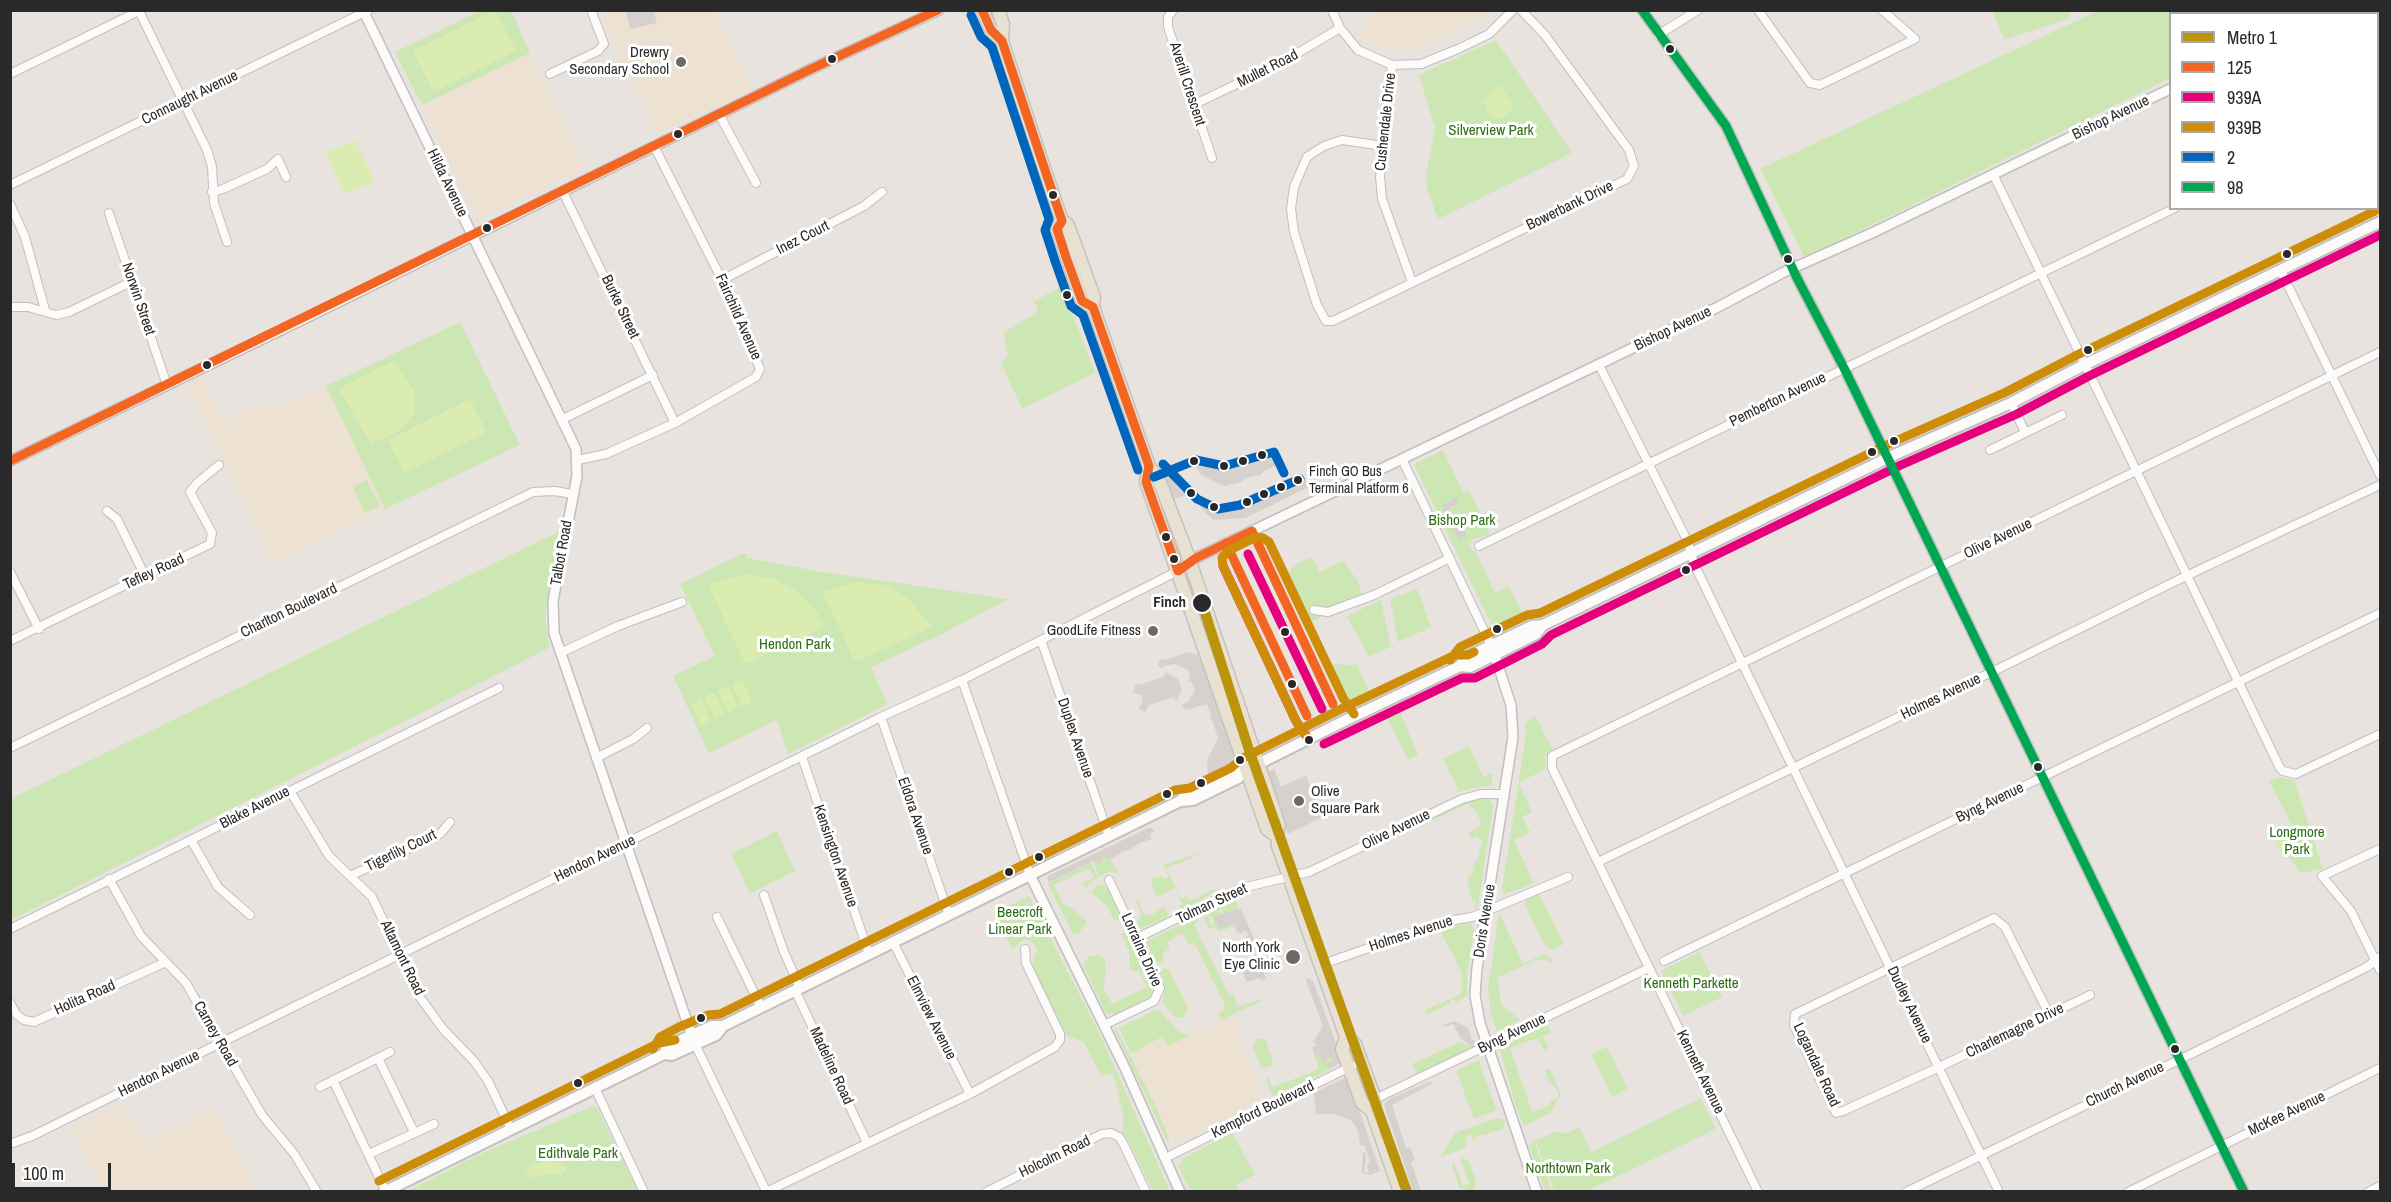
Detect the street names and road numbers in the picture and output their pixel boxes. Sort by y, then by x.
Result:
street label: Averill Crescent [1165,40,1209,128]
street label: Mullet Road [1235,46,1301,92]
street label: Connaught Avenue [139,67,241,129]
street label: Cushendale Drive [1372,72,1400,172]
street label: Bishop Avenue [2070,92,2152,144]
street label: Hilda Avenue [423,146,471,220]
street label: Bowerbank Drive [1524,177,1616,235]
street label: Inez Court [774,217,832,259]
street label: Norwin Street [117,261,159,337]
street label: Fairchild Avenue [711,271,765,363]
street label: Burke Street [597,272,643,342]
street label: Bishop Avenue [1632,303,1714,355]
street label: Pemberton Avenue [1727,369,1829,431]
street label: Olive Avenue [1961,515,2035,563]
street label: Talbot Road [547,519,577,587]
street label: Tefley Road [121,550,187,594]
street label: Charlton Boulevard [238,580,340,642]
street label: Holmes Avenue [1898,670,1984,724]
street label: Duplex Avenue [1053,696,1097,780]
street label: Eldora Avenue [893,775,937,857]
street label: Byng Avenue [1953,779,2027,827]
street label: Blake Avenue [217,783,293,833]
street label: Kensington Avenue [809,802,861,910]
street label: Olive Avenue [1359,806,1433,854]
street label: Tigerlily Court [362,826,440,876]
street label: Hendon Avenue [552,832,638,886]
street label: Tolman Street [1174,880,1250,928]
street label: Doris Avenue [1470,883,1500,959]
street label: Lorraine Drive [1117,910,1165,990]
street label: Holmes Avenue [1367,912,1455,956]
street label: Altamont Road [376,917,428,999]
street label: Dudley Avenue [1883,964,1935,1046]
street label: Elmview Avenue [902,973,960,1063]
street label: Holita Road [52,977,118,1019]
street label: Carney Road [189,998,241,1070]
street label: Charlemagne Drive [1963,1000,2067,1062]
street label: Byng Avenue [1475,1010,1549,1058]
street label: Logandale Road [1789,1020,1843,1110]
street label: Madeline Road [805,1024,857,1108]
street label: Kenneth Avenue [1672,1027,1728,1117]
street label: Hendon Avenue [116,1047,202,1101]
street label: Church Avenue [2083,1058,2167,1112]
street label: Kempford Boulevard [1209,1077,1317,1143]
street label: McKee Avenue [2246,1088,2328,1140]
street label: Holcolm Road [1016,1132,1094,1182]

